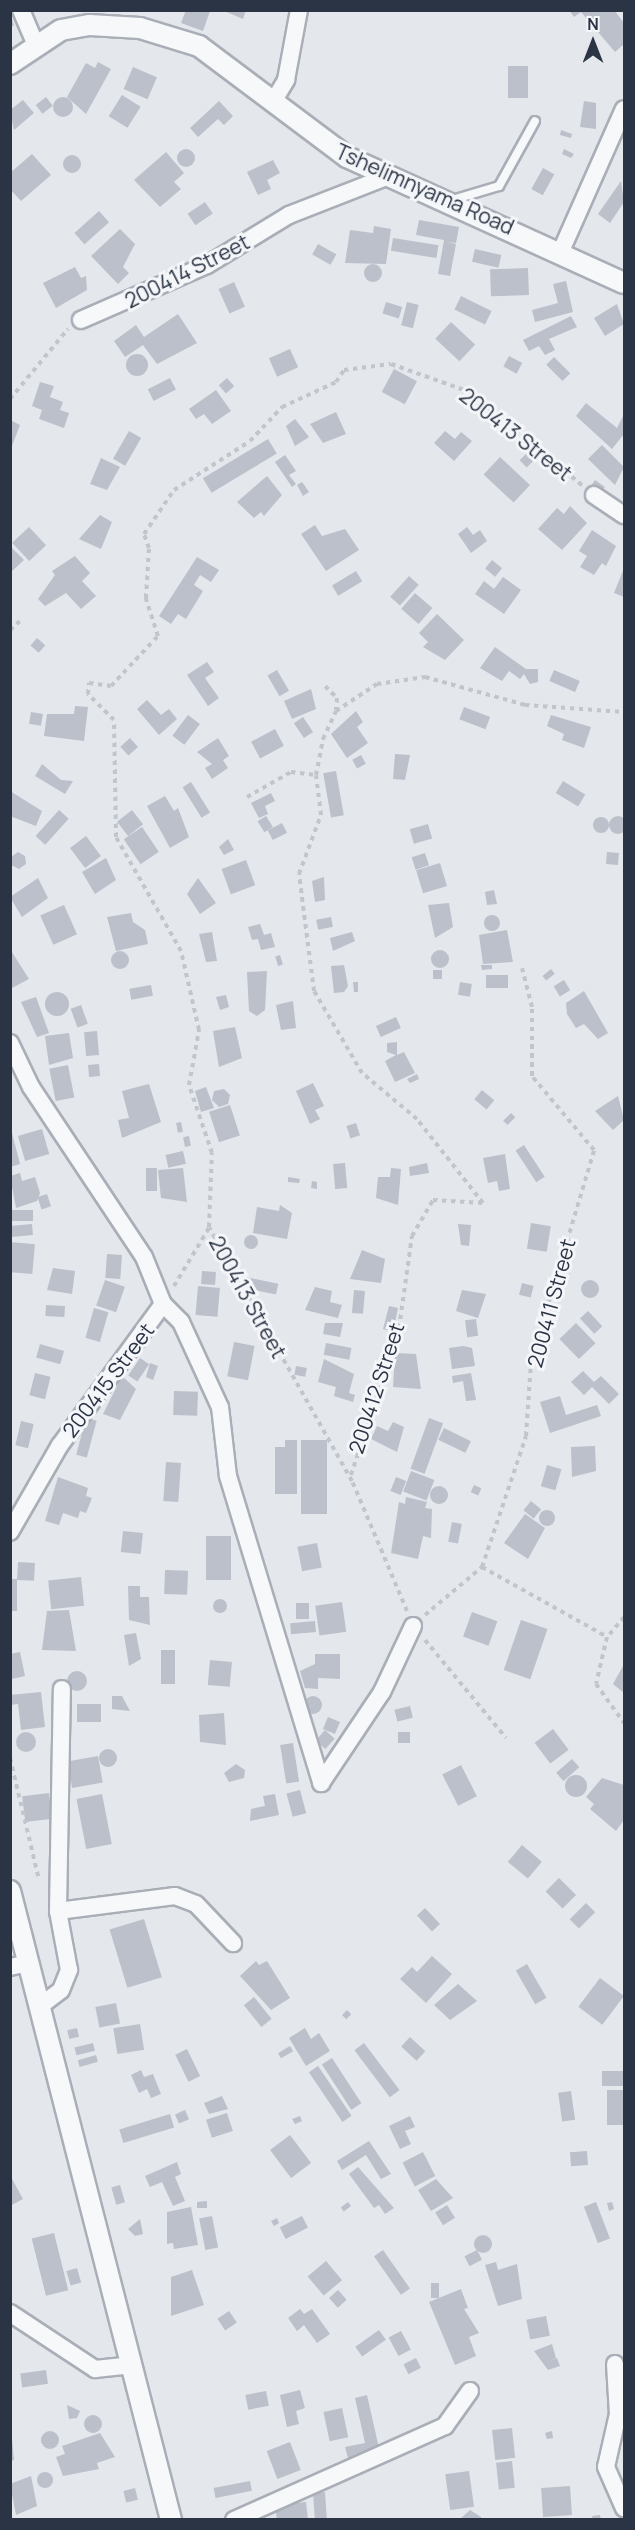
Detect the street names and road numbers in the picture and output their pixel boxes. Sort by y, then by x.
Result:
street label: Tshelimnyama Road [332,138,518,240]
street label: 200414 Street [121,229,253,313]
street label: 200413 Street [455,382,577,486]
street label: 200413 Street [204,1232,292,1362]
street label: 200411 Street [522,1236,580,1370]
street label: 200415 Street [57,1318,159,1442]
street label: 200412 Street [343,1319,409,1457]

